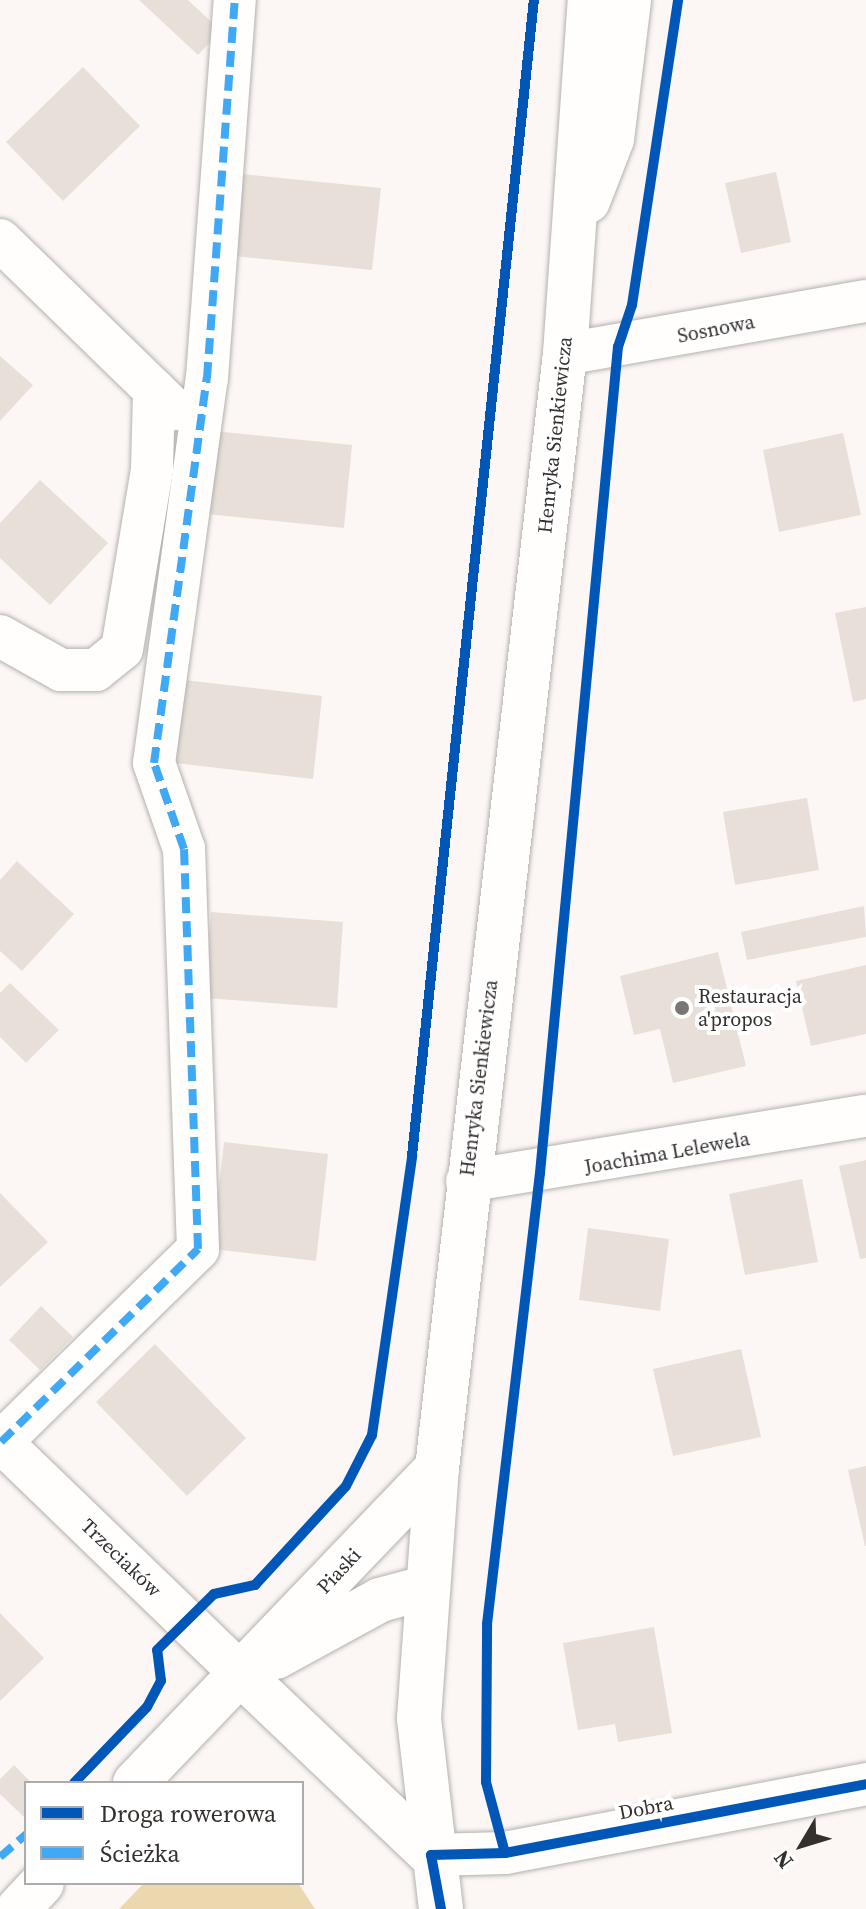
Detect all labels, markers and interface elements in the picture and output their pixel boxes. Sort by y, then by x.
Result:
street label: Sosnowa [675,310,757,348]
street label: Henryka Sienkiewicza [533,335,577,535]
street label: Henryka Sienkiewicza [455,978,503,1178]
place label: Restauracja a'propos [698,984,802,1031]
marker: Restauracja a'propos [673,999,691,1017]
street label: Joachima Lelewela [583,1127,751,1179]
street label: Trzeciaków [76,1514,166,1602]
street label: Piaski [312,1543,366,1599]
legend [24,1781,304,1885]
street label: Dobra [617,1791,675,1825]
text: Droga rowerowa [100,1797,276,1830]
north arrow [762,1805,842,1885]
text: Ścieżka [100,1837,180,1870]
text: N [766,1844,800,1875]

